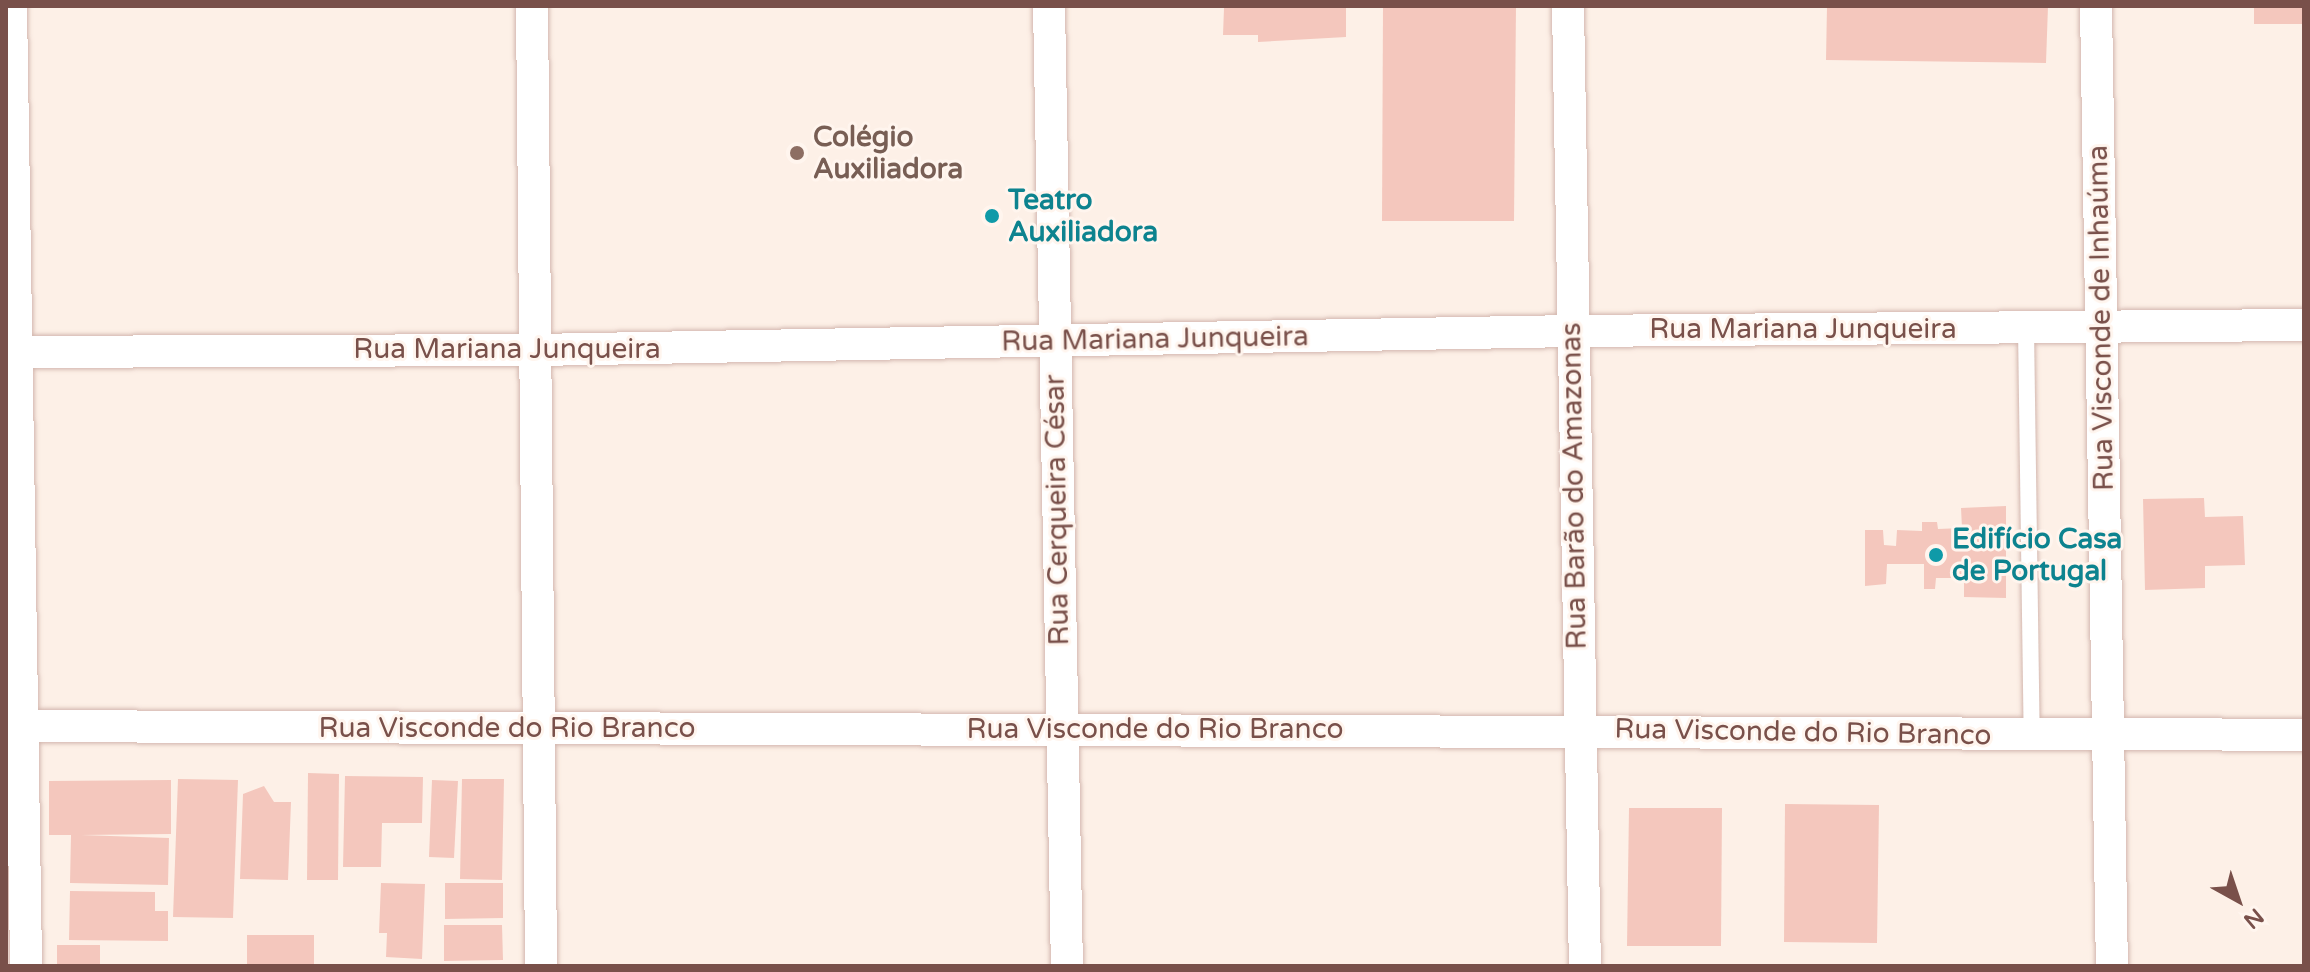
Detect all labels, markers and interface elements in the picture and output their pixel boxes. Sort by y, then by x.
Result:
place label: Colégio Auxiliadora [813,120,963,186]
marker: Colégio Auxiliadora [788,144,806,162]
street label: Rua Visconde de Inhaúma [2081,145,2121,491]
place label: Teatro Auxiliadora [1008,183,1158,249]
marker: Teatro Auxiliadora [983,207,1001,225]
street label: Rua Mariana Junqueira [1649,312,1957,346]
street label: Rua Mariana Junqueira [1001,320,1309,358]
street label: Rua Barão do Amazonas [1554,322,1594,650]
street label: Rua Mariana Junqueira [353,332,661,366]
street label: Rua Cerqueira César [1038,374,1076,646]
place label: Edifício Casa de Portugal [1952,522,2122,588]
marker: Edifício Casa de Portugal [1927,546,1945,564]
street label: Rua Visconde do Rio Branco [319,711,695,745]
street label: Rua Visconde do Rio Branco [967,712,1343,746]
street label: Rua Visconde do Rio Branco [1614,712,1992,752]
north arrow [2198,860,2278,940]
text: N [2238,903,2269,934]

